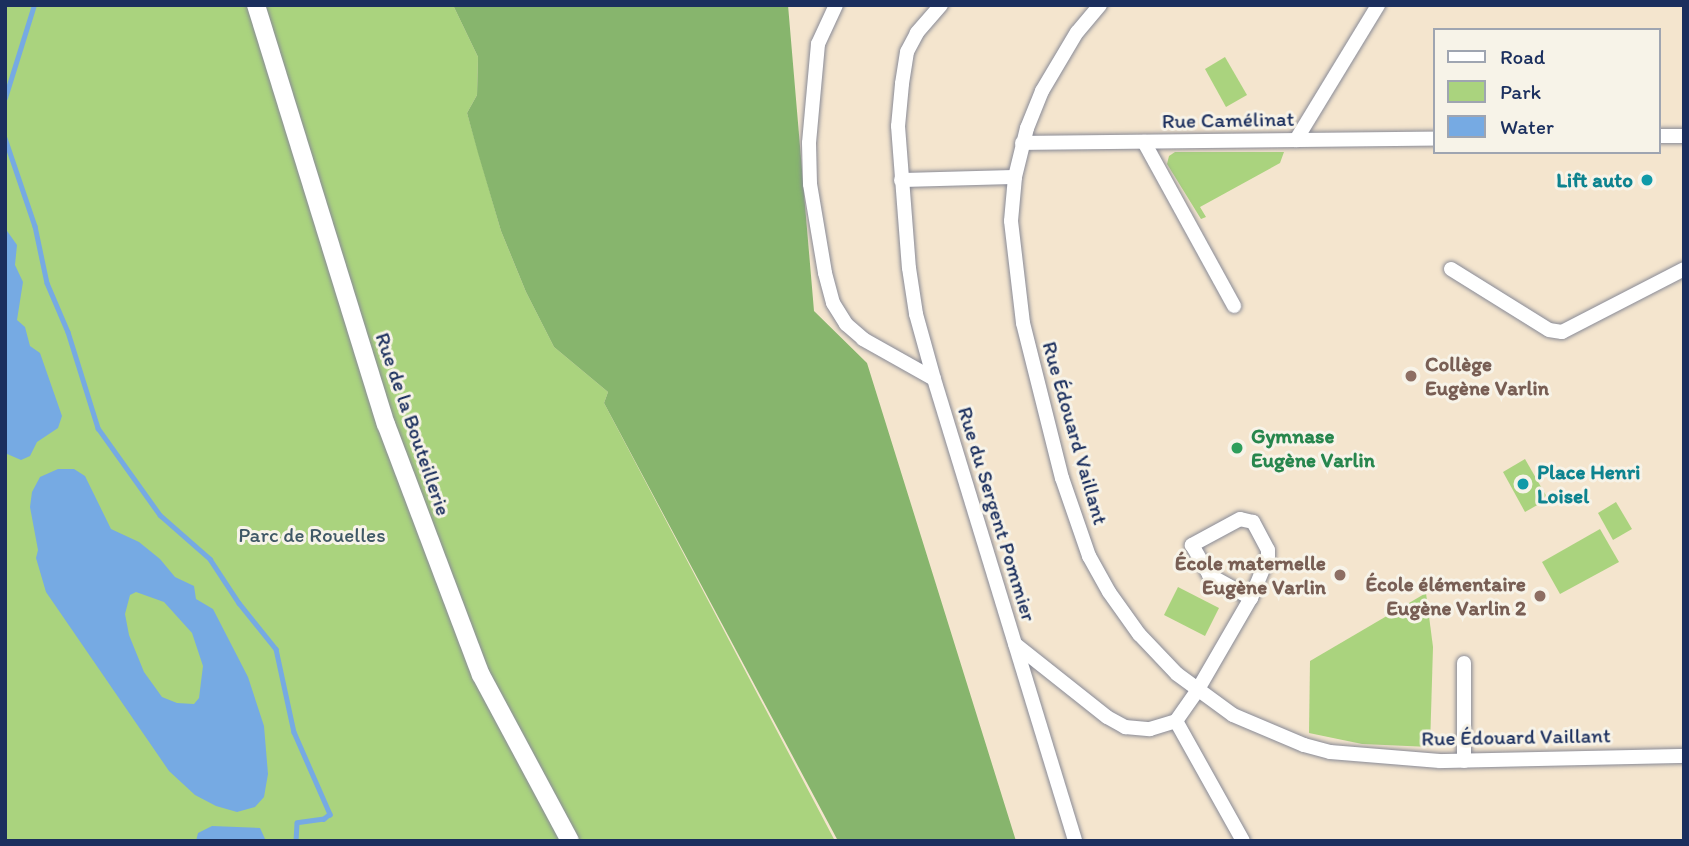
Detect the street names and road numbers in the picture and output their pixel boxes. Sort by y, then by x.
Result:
street label: Rue Camélinat [1161,106,1295,134]
street label: Rue de la Bouteillerie [370,329,456,519]
street label: Rue Édouard Vaillant [1037,338,1113,528]
street label: Rue du Sergent Pommier [952,404,1042,624]
street label: Rue Édouard Vaillant [1421,723,1611,751]

